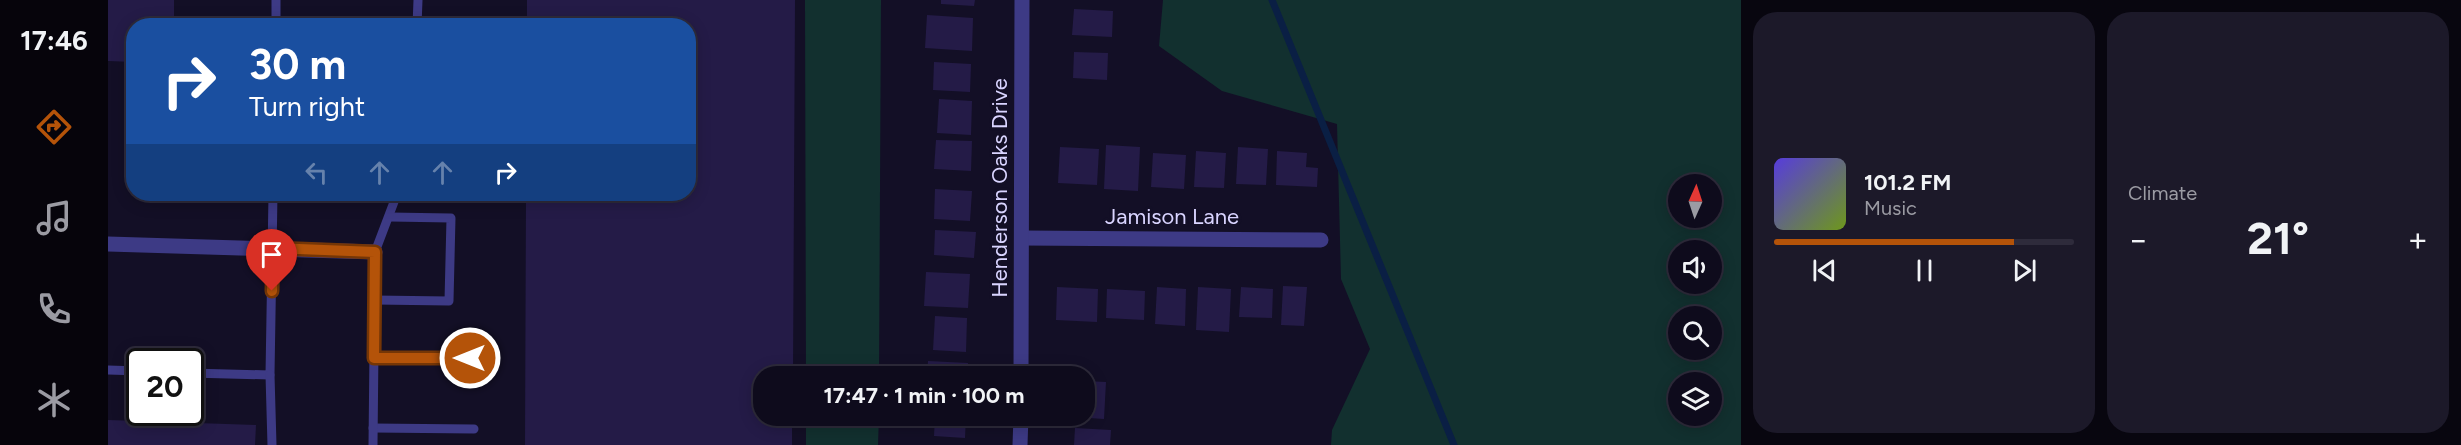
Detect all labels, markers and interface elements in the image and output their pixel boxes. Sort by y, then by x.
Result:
text: 17:46 [20,24,88,57]
text: 30 m [249,39,346,90]
icon: right [150,42,228,120]
street label: Henderson Oaks Drive [986,78,1013,298]
text: Turn right [249,90,365,123]
icon: directions [33,106,75,148]
icon: left [300,156,333,189]
icon: ahead [363,156,396,189]
icon: ahead [426,156,459,189]
icon: right [489,156,522,189]
text: 101.2 FM [1864,169,1951,196]
north arrow [1668,174,1722,228]
map controls [1668,174,1722,426]
text: Climate [2128,181,2197,205]
text: Music [1864,196,1917,220]
icon: music [33,197,75,239]
street label: Jamison Lane [1105,203,1239,230]
text: 21° [2247,211,2309,265]
text: − [2128,220,2149,259]
text: + [2407,220,2428,259]
pin [246,229,297,291]
icon: arrive [255,238,288,271]
button: sound [1668,240,1722,294]
icon: previous [1808,254,1841,287]
icon: pause [1908,254,1941,287]
icon: next [2008,254,2041,287]
icon: phone [33,288,75,330]
button: search [1668,306,1722,360]
position arrow [438,326,502,390]
speed limit sign: 20 [126,348,204,426]
button: layers [1668,372,1722,426]
icon: climate [33,379,75,421]
text: 17:47 · 1 min · 100 m [824,382,1024,409]

